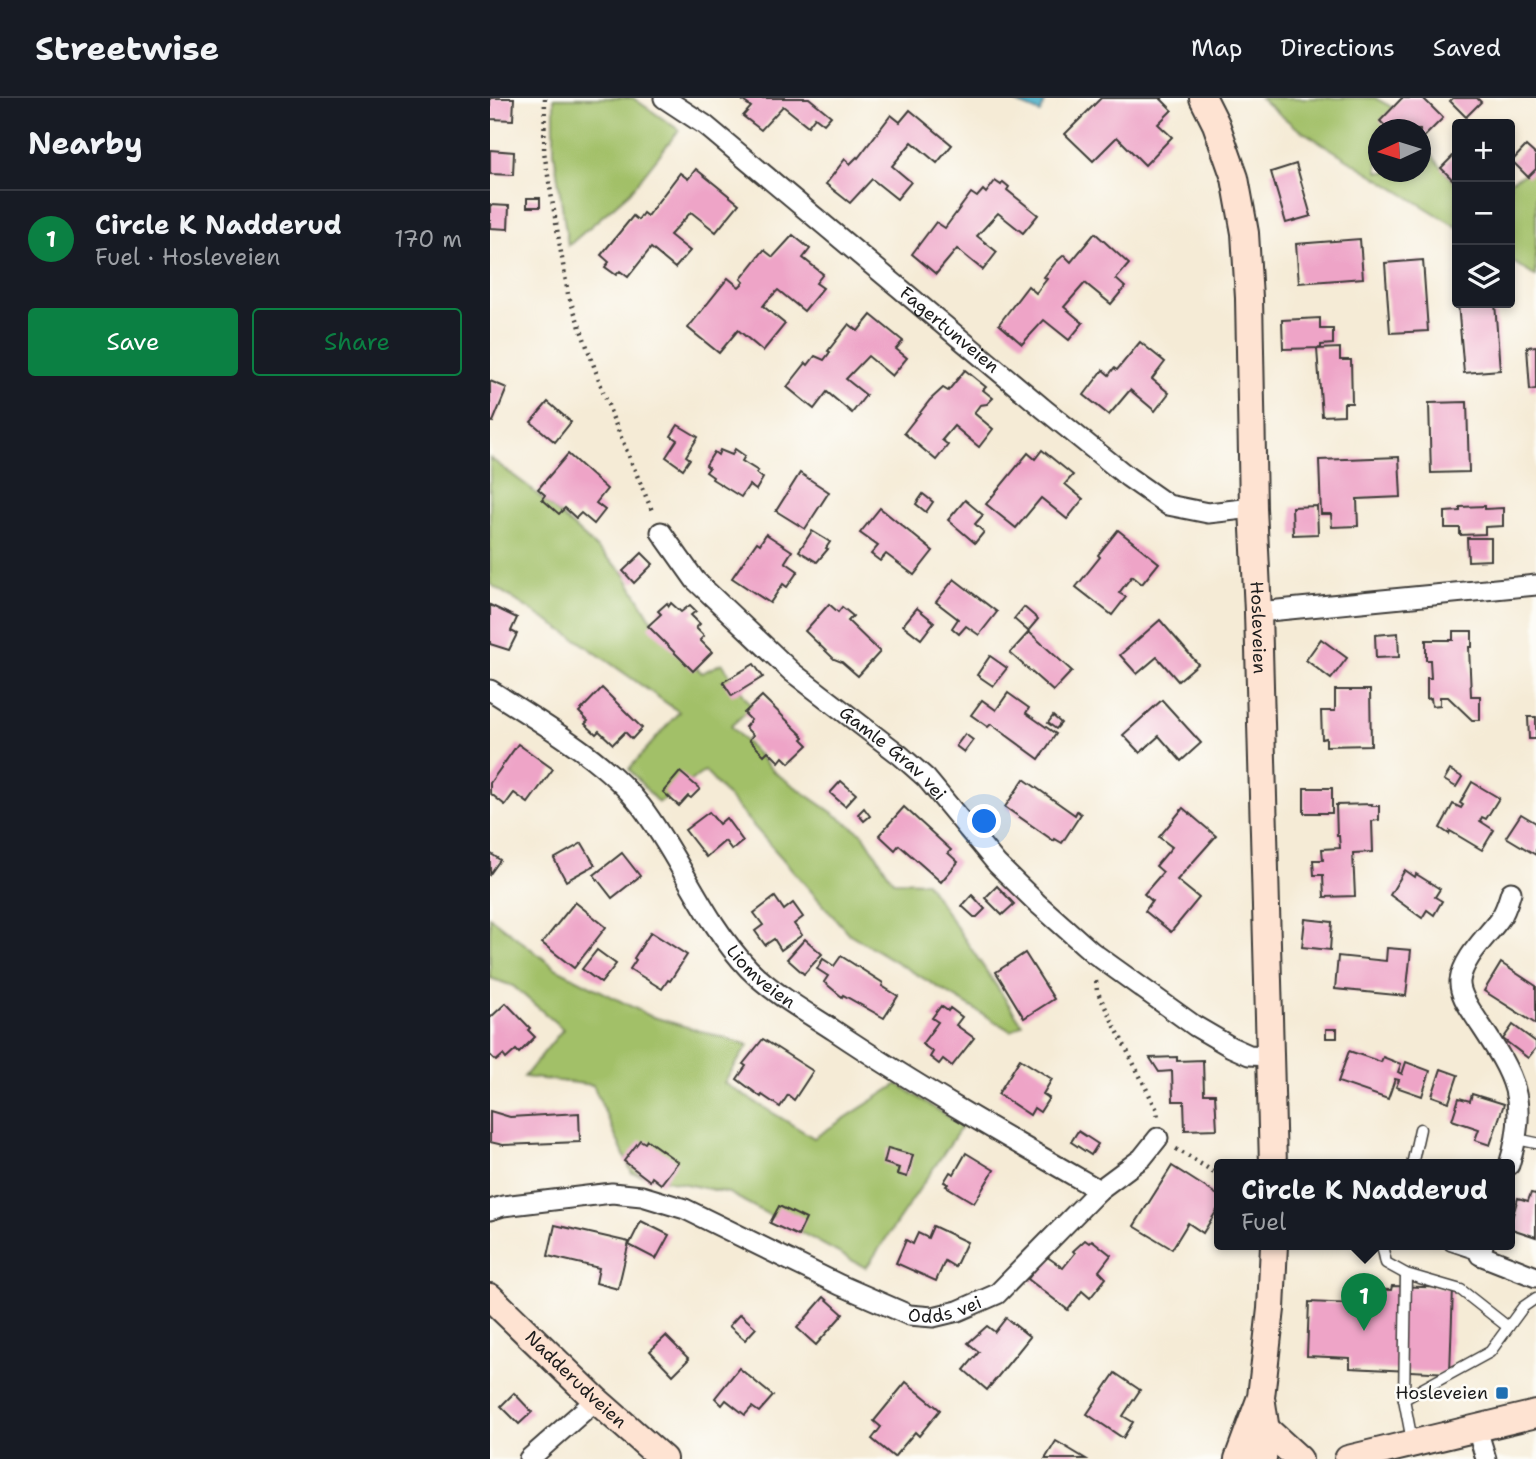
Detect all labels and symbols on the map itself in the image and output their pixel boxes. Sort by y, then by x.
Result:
north arrow [1368,119,1431,182]
street label: Fagertunveien [895,281,1004,378]
street label: Hosleveien [1245,581,1272,674]
street label: Gamle Grav vei [834,701,952,805]
your location [967,804,1001,838]
street label: Liomveien [721,940,800,1014]
pin: 1 [1341,1273,1387,1331]
street label: Odds vei [907,1290,985,1329]
street label: Nadderudveien [520,1325,632,1433]
place label: Hosleveien [1395,1381,1488,1405]
marker: Hosleveien [1494,1385,1510,1401]

